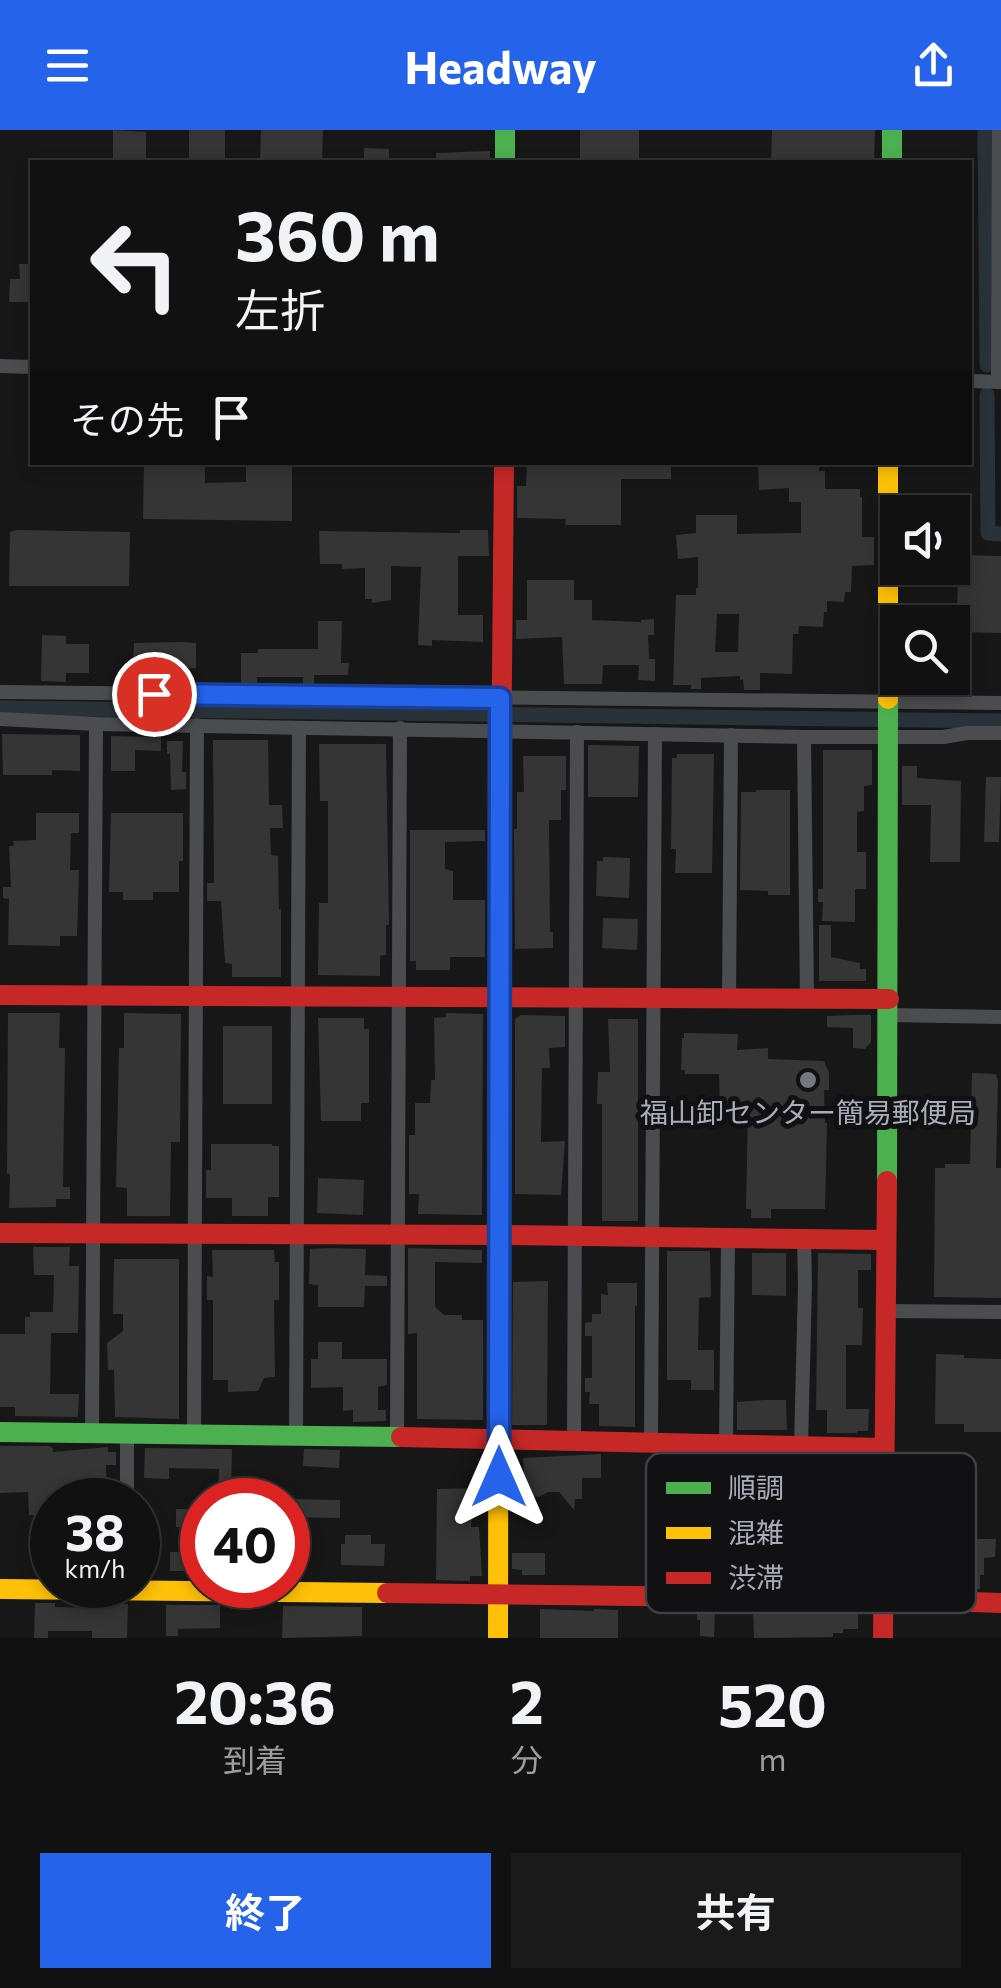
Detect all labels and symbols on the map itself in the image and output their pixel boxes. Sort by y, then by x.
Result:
pin [112,652,197,737]
marker: 福山卸センター簡易郵便局 [797,1069,819,1091]
place label: 福山卸センター簡易郵便局 [640,1095,976,1129]
position arrow [447,1425,551,1529]
legend [646,1453,976,1613]
text: 順調 [728,1470,784,1504]
speed limit sign: 40 [180,1478,310,1608]
text: 混雑 [728,1515,784,1549]
text: 渋滞 [728,1560,784,1594]

